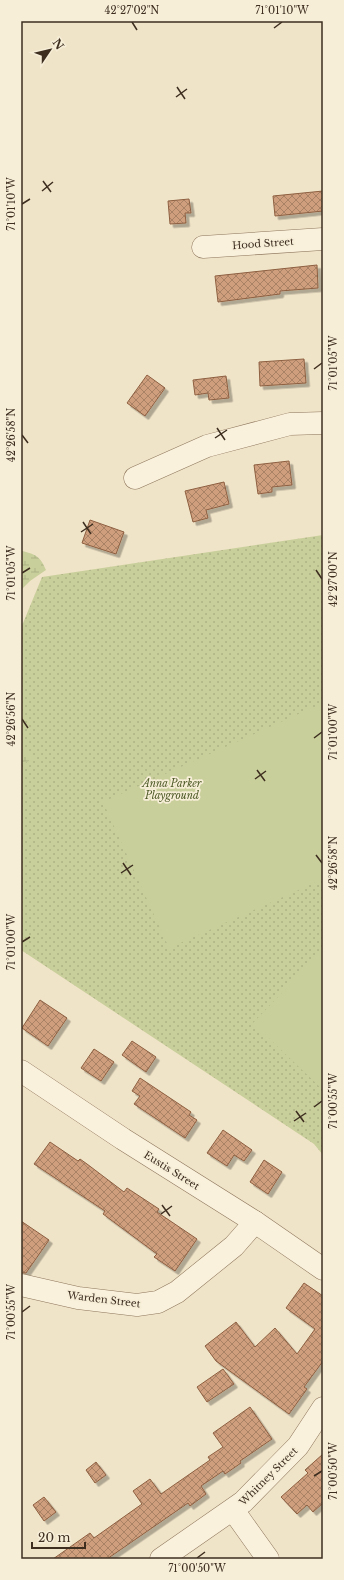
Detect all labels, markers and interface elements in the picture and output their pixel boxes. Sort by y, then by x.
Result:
text: 42°27'02"N [105,4,159,17]
text: 71°01'10"W [255,4,309,17]
north arrow [30,30,70,70]
text: N [49,36,67,53]
text: 71°01'10"W [5,177,18,231]
street label: Hood Street [232,235,295,252]
text: 71°01'05"W [327,335,340,390]
text: 42°26'58"N [5,408,18,462]
text: 71°01'05"W [5,545,18,600]
text: 42°27'00"N [327,551,340,607]
text: 42°26'56"N [5,692,18,746]
text: 71°01'00"W [327,704,340,760]
park label: Anna Parker Playground [141,777,202,802]
text: 42°26'58"N [327,836,340,890]
text: 71°01'00"W [5,914,18,970]
text: 71°00'55"W [327,1073,340,1129]
street label: Eustis Street [141,1148,202,1193]
text: 71°00'55"W [5,1284,18,1340]
street label: Warden Street [66,1288,141,1310]
text: 71°00'50"W [327,1442,340,1500]
street label: Whitney Street [236,1444,301,1509]
scale bar [32,1524,85,1550]
text: 20 m [38,1530,70,1545]
text: 71°00'50"W [168,1562,226,1575]

